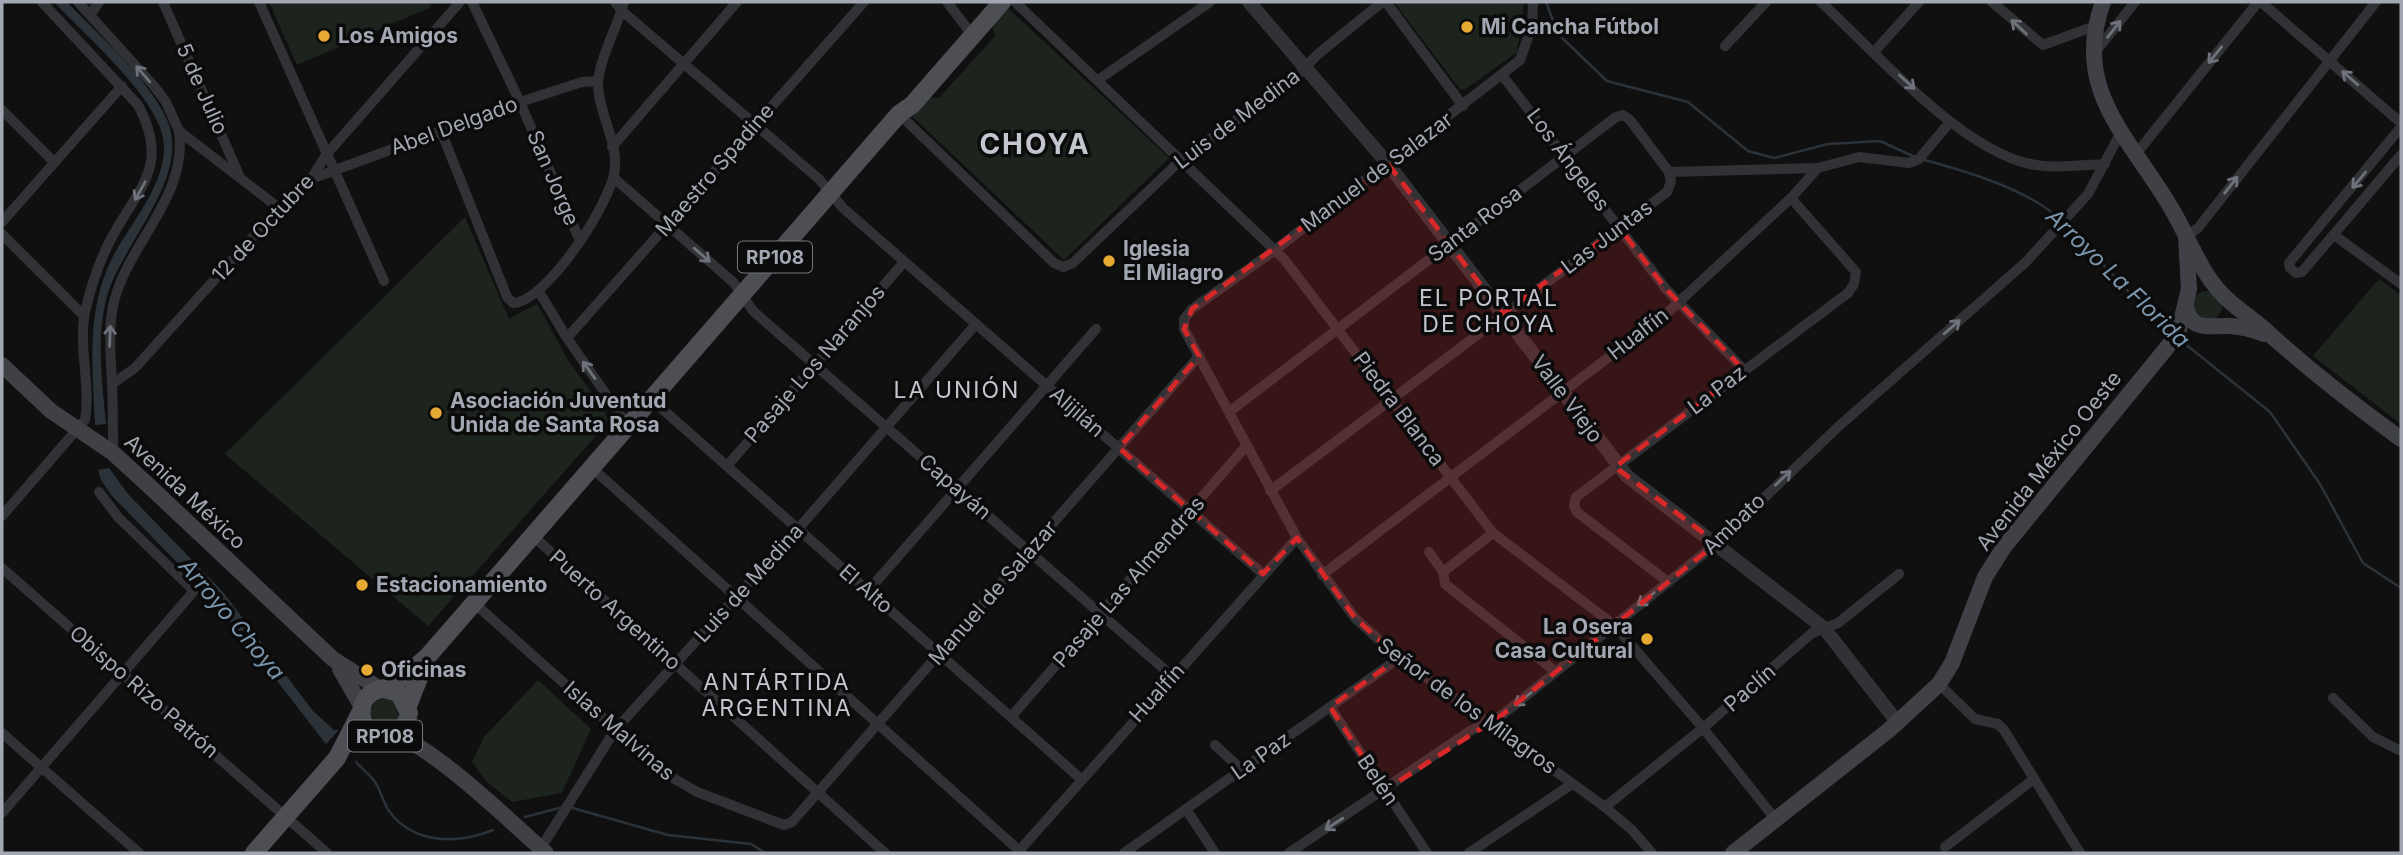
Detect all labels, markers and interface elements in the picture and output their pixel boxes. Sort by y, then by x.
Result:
place label: Mi Cancha Fútbol [1481,14,1659,39]
one-way arrow [2011,18,2028,35]
marker: Mi Cancha Fútbol [1459,19,1475,35]
one-way arrow [2106,20,2121,38]
place label: Los Amigos [338,23,458,48]
marker: Los Amigos [316,28,332,44]
street label: 5 de Julio [171,39,234,138]
one-way arrow [2207,46,2223,64]
street label: Luis de Medina [1169,63,1304,174]
one-way arrow [135,65,151,83]
one-way arrow [2341,70,2359,86]
one-way arrow [1898,74,1916,90]
street label: Abel Delgado [387,91,521,160]
street label: Maestro Spadine [650,98,779,241]
street label: Los Ángeles [1522,103,1616,216]
street label: Manuel de Salazar [1296,106,1457,237]
street label: San Jorge [522,127,585,229]
district label: CHOYA [979,127,1091,161]
street label: 12 de Octubre [206,169,319,287]
one-way arrow [2351,171,2367,189]
one-way arrow [2224,177,2239,195]
one-way arrow [133,180,146,201]
street label: Santa Rosa [1423,180,1527,267]
street label: Las Juntas [1556,194,1657,279]
water label: Arroyo La Florida [2040,202,2196,354]
place label: Iglesia El Milagro [1123,236,1224,285]
road number: RP108 [738,242,812,272]
one-way arrow [693,247,711,263]
marker: Iglesia El Milagro [1101,253,1117,269]
street label: Pasaje Los Naranjos [739,280,890,448]
district label: EL PORTAL DE CHOYA [1419,284,1559,338]
street label: Hualfín [1602,302,1673,365]
one-way arrow [1943,319,1961,335]
one-way arrow [104,325,117,348]
street label: Piedra Blanca [1348,347,1450,471]
street label: Valle Viejo [1526,350,1608,447]
street label: La Paz [1683,360,1751,420]
one-way arrow [582,361,596,380]
street label: Avenida México Oeste [1971,366,2126,555]
district label: LA UNIÓN [894,376,1020,404]
street label: Alijilán [1045,381,1110,442]
place label: Asociación Juventud Unida de Santa Rosa [450,388,666,437]
marker: Asociación Juventud Unida de Santa Rosa [428,405,444,421]
street label: Avenida México [120,429,251,554]
street label: Capayán [914,448,997,525]
one-way arrow [1774,470,1792,486]
street label: Ambato [1697,488,1770,559]
street label: Pasaje Las Almendras [1048,491,1210,672]
street label: Manuel de Salazar [923,515,1062,670]
street label: Luis de Medina [689,518,808,647]
street label: Puerto Argentino [545,544,686,675]
water label: Arroyo Choya [173,552,291,685]
street label: El Alto [834,559,898,619]
place label: Estacionamiento [376,572,548,597]
marker: Estacionamiento [354,577,370,593]
one-way arrow [1638,592,1656,607]
place label: La Osera Casa Cultural [1495,614,1633,663]
street label: Obispo Rizo Patrón [65,620,224,763]
marker: La Osera Casa Cultural [1639,631,1655,647]
street label: Señor de los Milagros [1373,632,1562,779]
place label: Oficinas [381,657,466,682]
street label: Hualfín [1124,658,1189,727]
street label: Paclín [1719,659,1780,717]
marker: Oficinas [359,662,375,678]
district label: ANTÁRTIDA ARGENTINA [701,668,853,722]
street label: Islas Malvinas [559,676,680,786]
one-way arrow [1514,691,1532,706]
road number: RP108 [348,720,422,751]
street label: La Paz [1226,726,1295,785]
street label: Belén [1352,750,1404,810]
one-way arrow [1324,817,1344,831]

